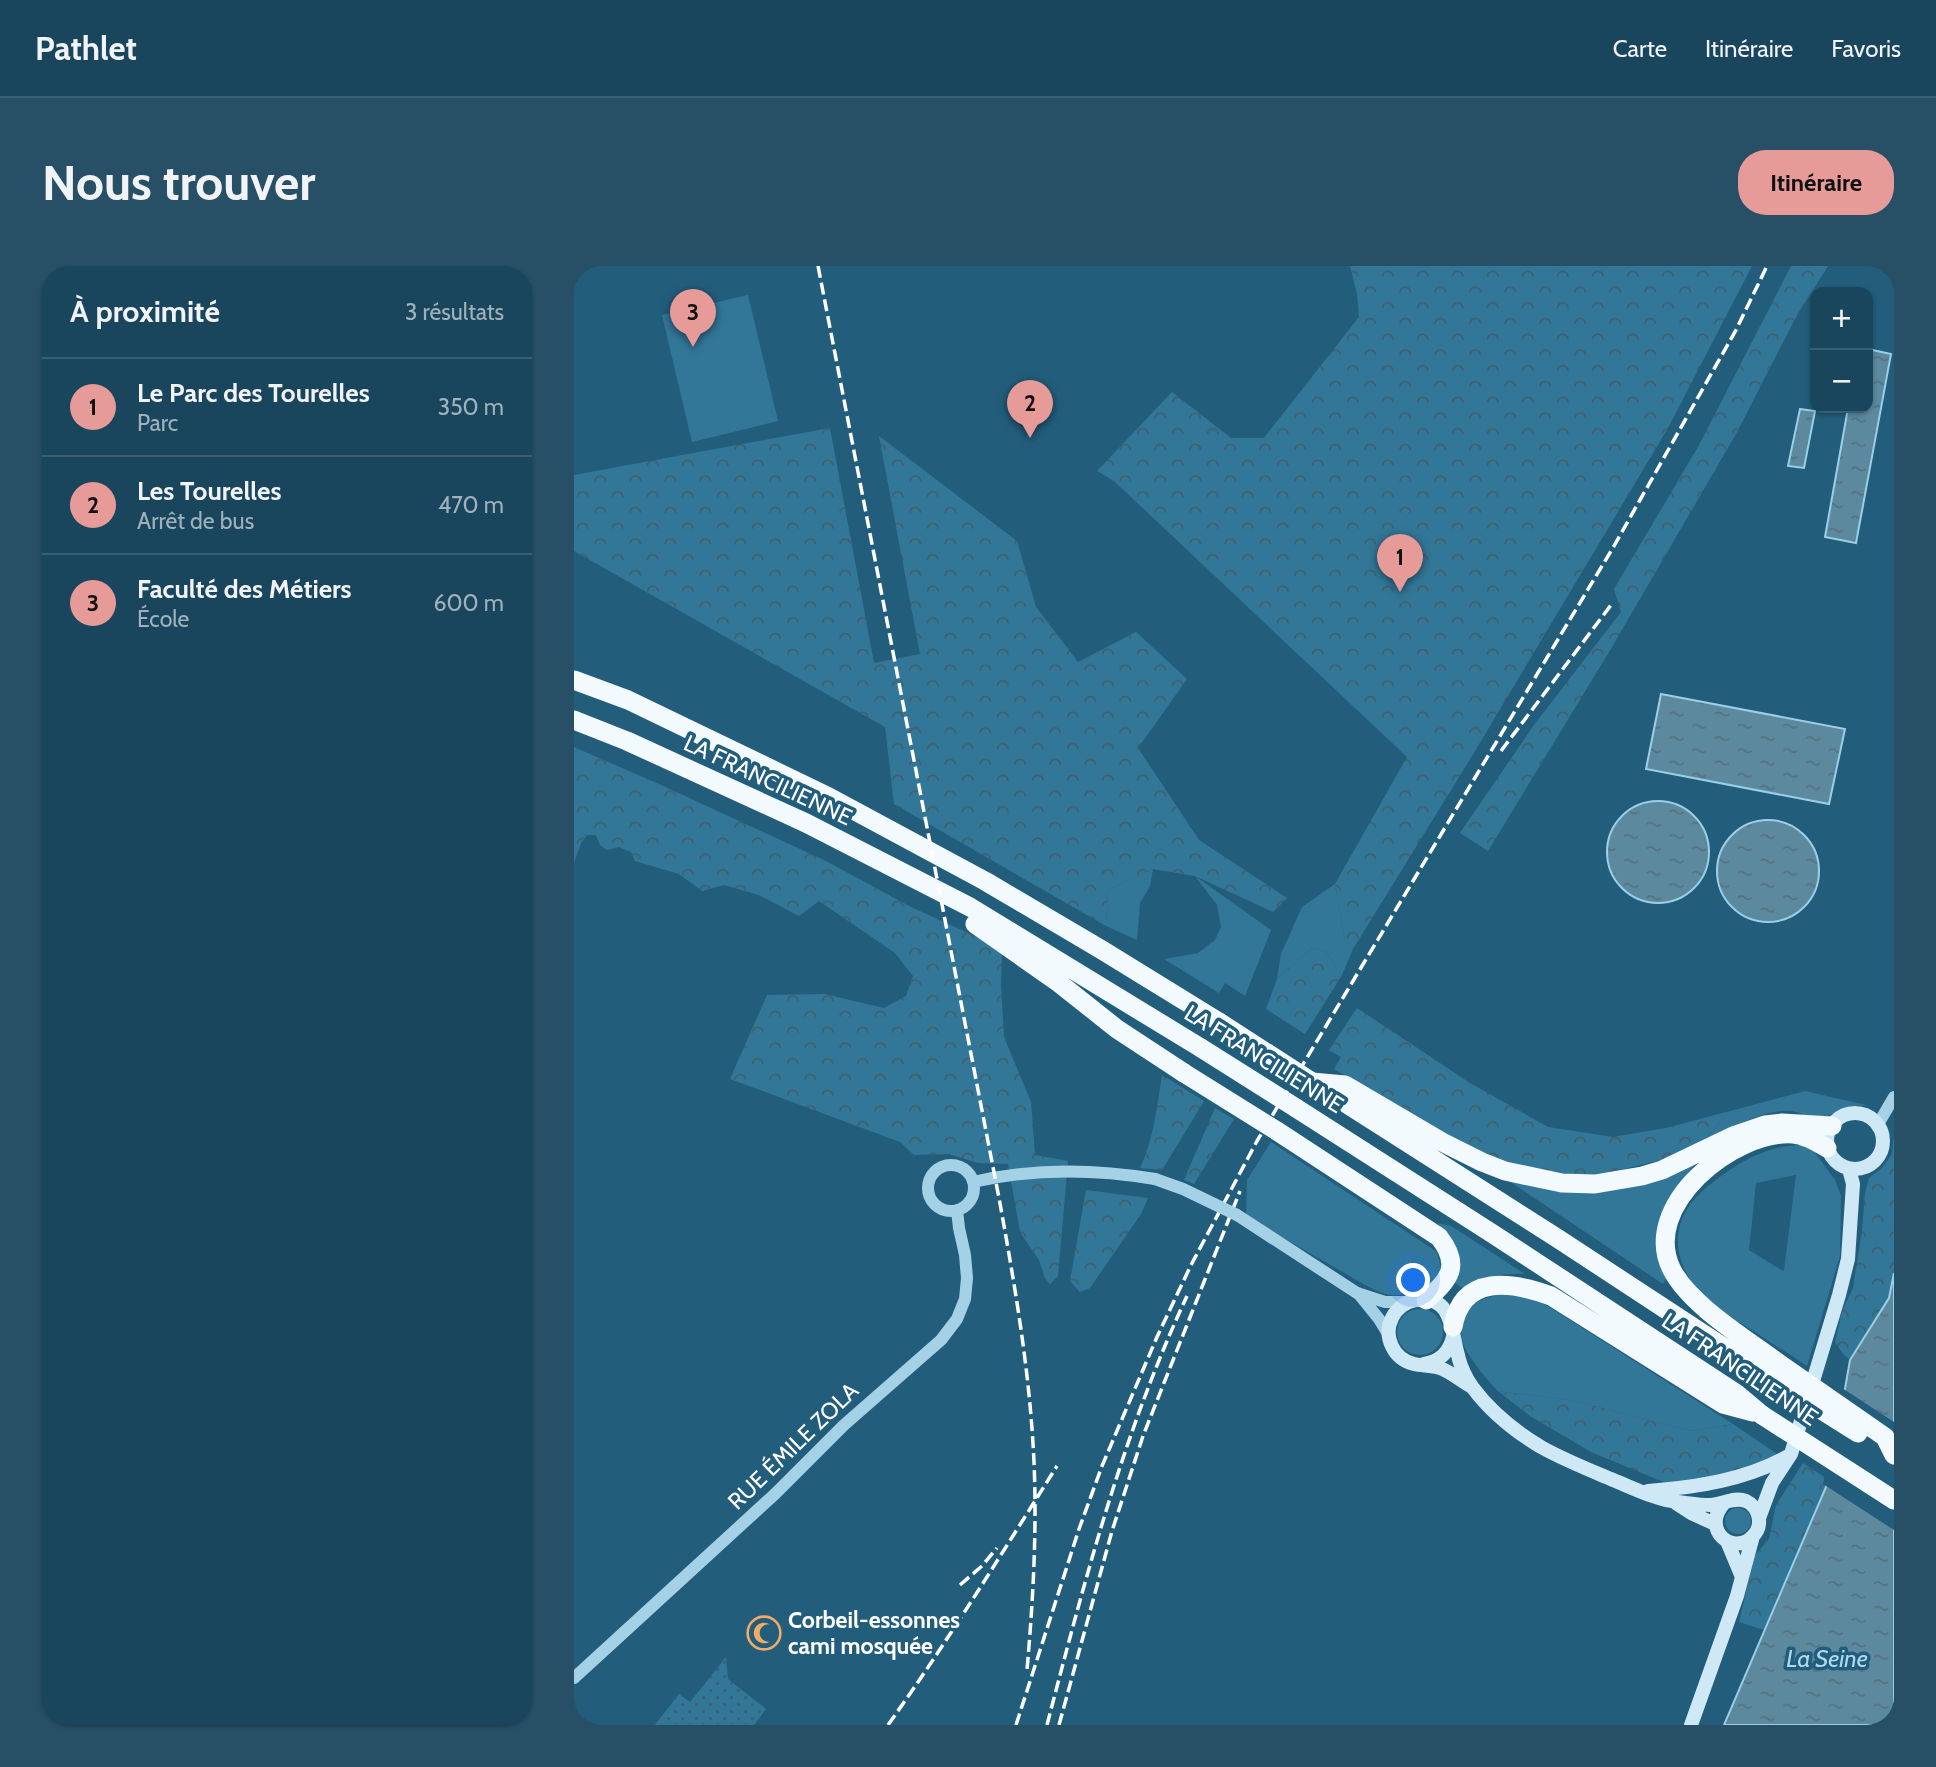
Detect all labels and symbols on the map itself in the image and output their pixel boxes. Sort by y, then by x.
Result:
pin: 3 [670,289,716,347]
pin: 2 [1007,380,1053,438]
pin: 1 [1377,534,1423,592]
street label: LA FRANCILIENNE [679,729,857,831]
street label: LA FRANCILIENNE [1179,999,1349,1119]
your location [1396,1263,1430,1297]
street label: LA FRANCILIENNE [1657,1306,1823,1432]
street label: RUE ÉMILE ZOLA [721,1376,864,1515]
place label: Corbeil-essonnes cami mosquée [788,1606,960,1660]
mosque icon: Corbeil-essonnes cami mosquée [745,1614,783,1652]
water label: La Seine [1786,1644,1868,1673]

